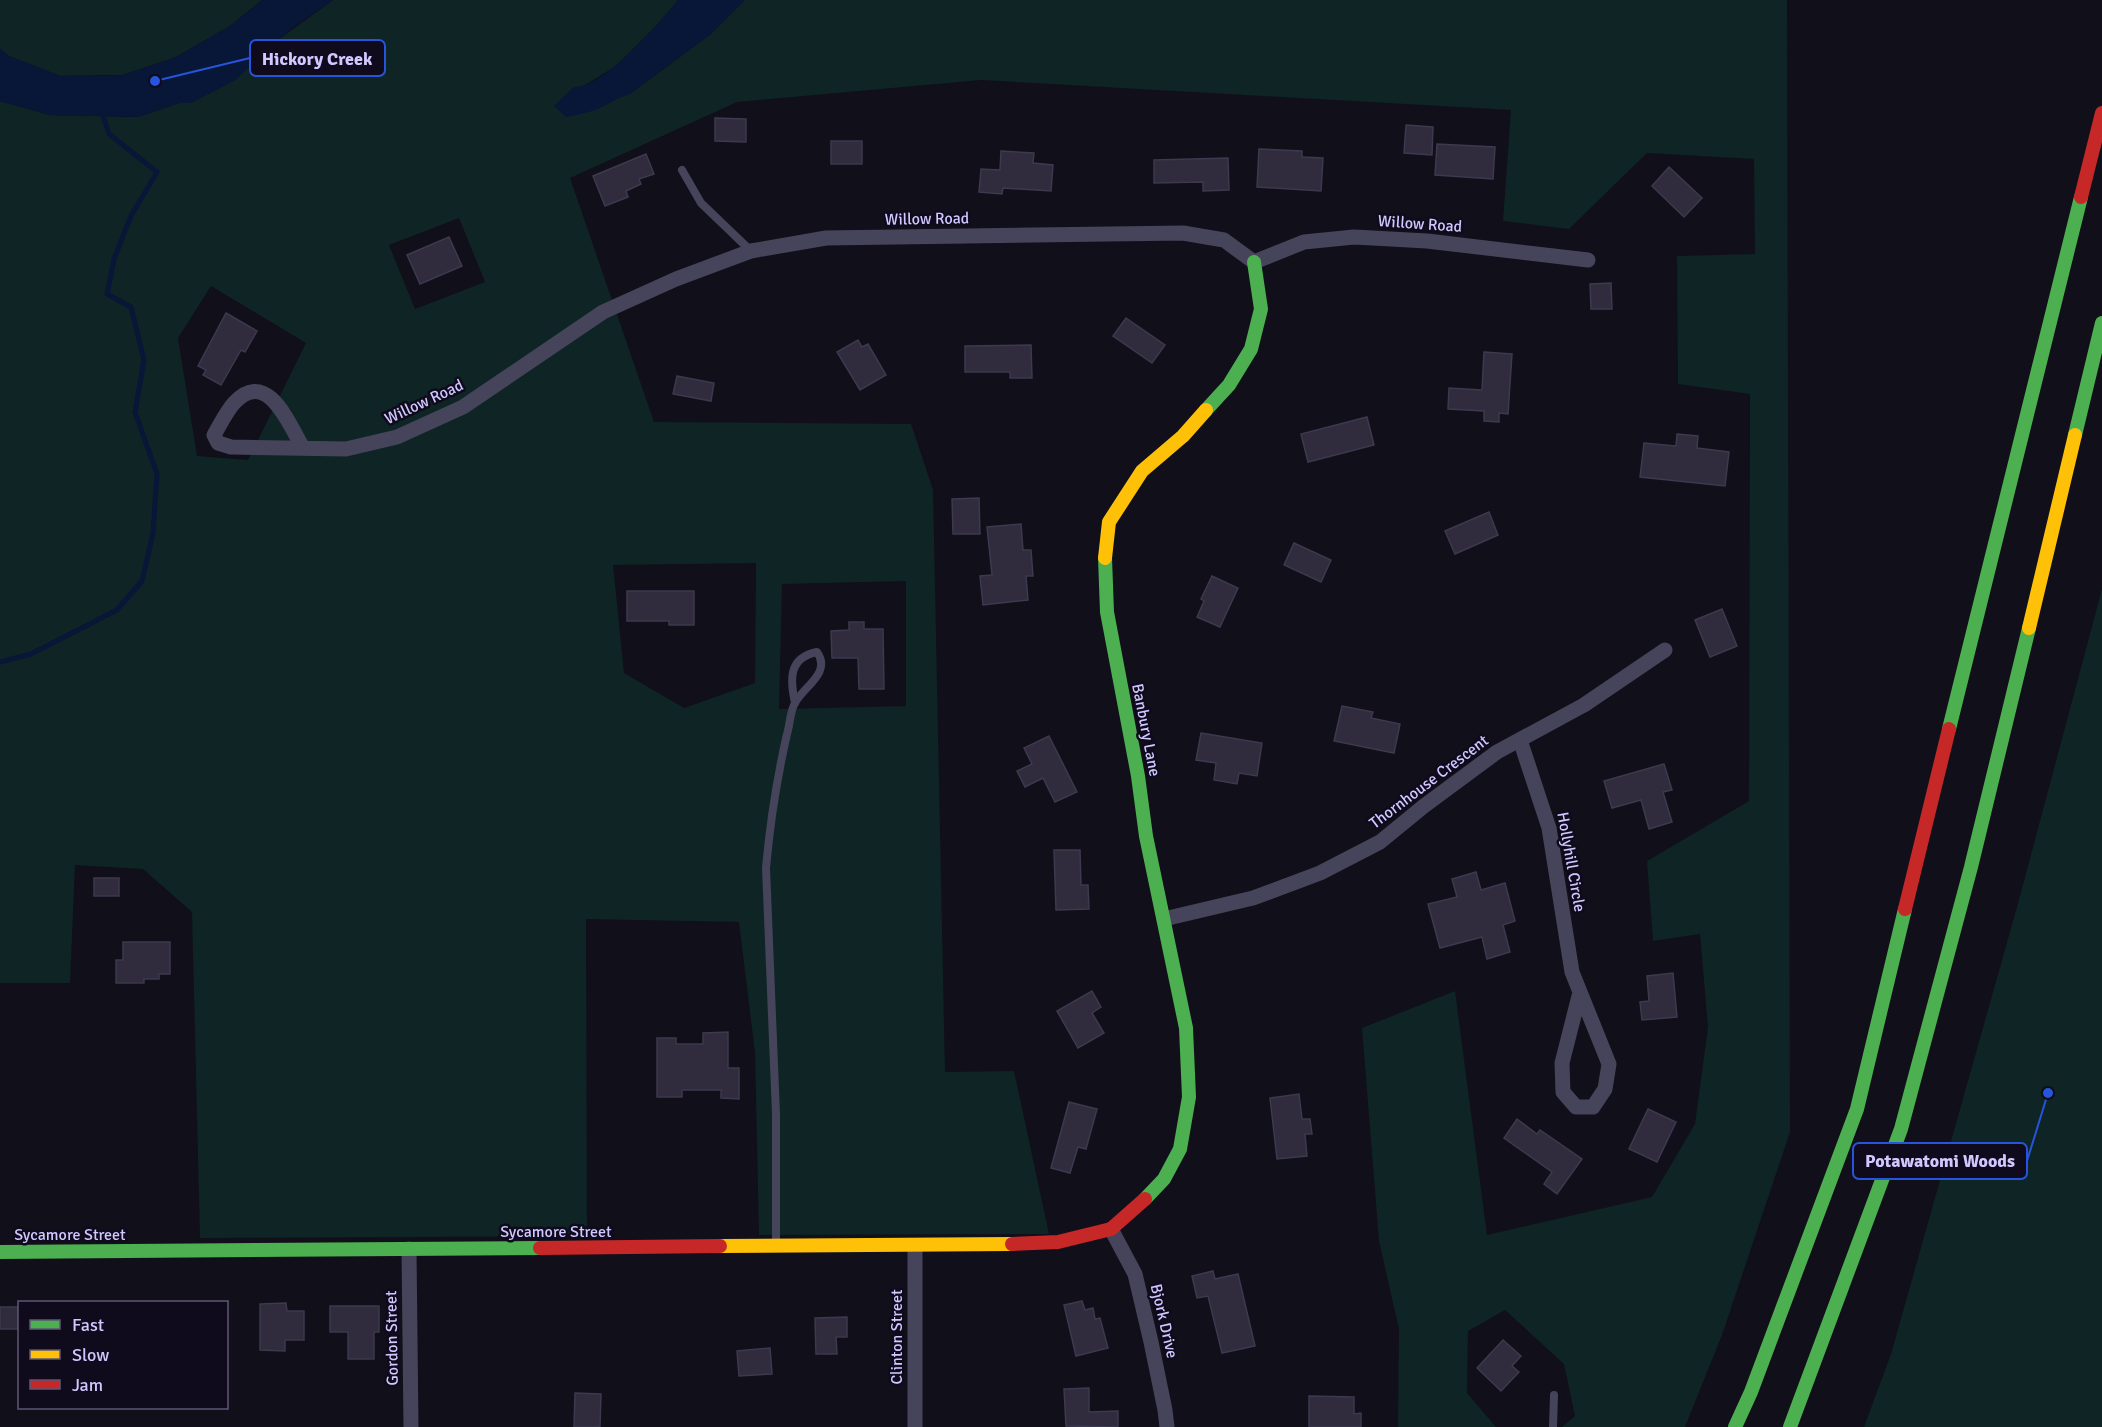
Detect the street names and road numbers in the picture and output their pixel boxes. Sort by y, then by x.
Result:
street label: Willow Road [885,208,969,230]
street label: Willow Road [1377,211,1463,237]
street label: Willow Road [381,375,467,429]
street label: Banbury Lane [1127,682,1165,778]
street label: Thornhouse Crescent [1366,730,1493,833]
street label: Hollyhill Circle [1552,810,1590,914]
street label: Sycamore Street [500,1222,612,1242]
street label: Sycamore Street [14,1225,126,1245]
street label: Bjork Drive [1146,1282,1182,1360]
street label: Clinton Street [887,1289,907,1385]
street label: Gordon Street [381,1290,403,1386]

